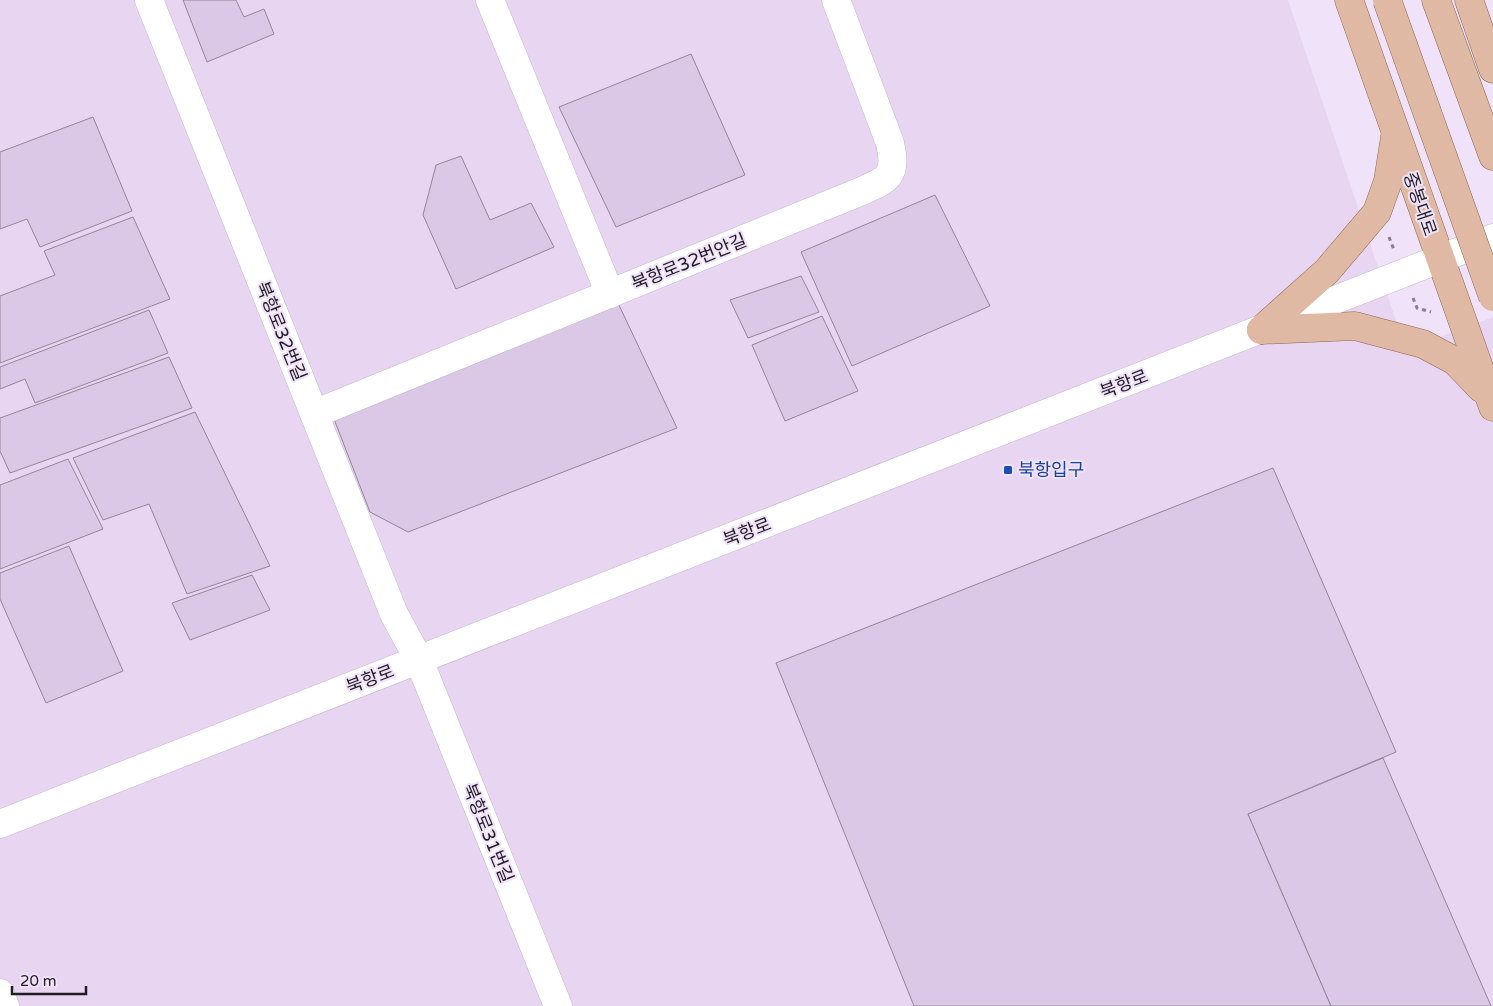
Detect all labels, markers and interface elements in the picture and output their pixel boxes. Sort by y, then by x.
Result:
street label: 중봉대로 [1399,169,1441,239]
street label: 북항로32번안길 [628,229,750,295]
street label: 북항로32번길 [251,278,311,384]
street label: 북항로 [1097,365,1151,403]
place label: 북항입구 [1018,459,1084,481]
marker: 북항입구 [1002,464,1014,476]
street label: 북항로 [720,513,774,551]
street label: 북항로 [343,660,397,698]
street label: 북항로31번길 [458,780,518,886]
scale bar [12,964,86,996]
text: 20 m [20,972,57,990]

